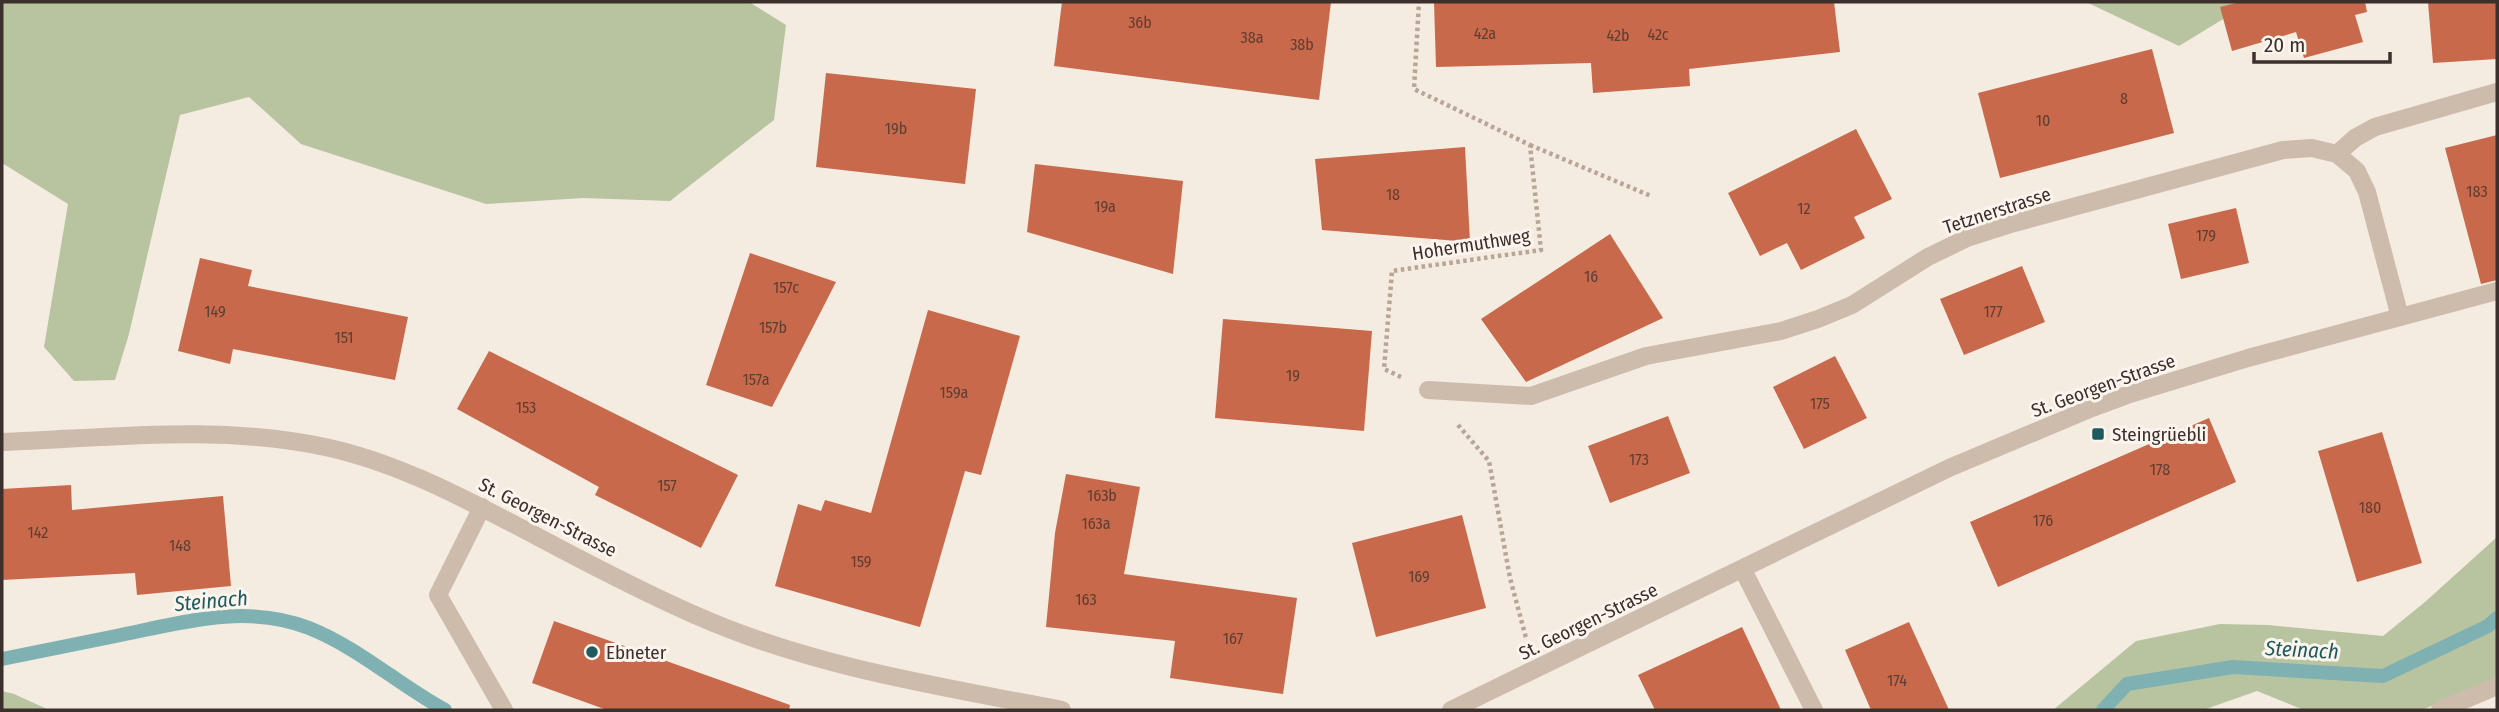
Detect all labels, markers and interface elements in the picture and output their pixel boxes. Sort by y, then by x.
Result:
house number: 36b [1128,13,1152,32]
scale bar [2254,21,2390,65]
house number: 42a [1474,24,1496,43]
house number: 42c [1647,25,1669,44]
house number: 42b [1606,26,1630,45]
house number: 38a [1240,28,1264,47]
text: 20 m [2264,32,2305,58]
house number: 38b [1290,35,1314,54]
house number: 8 [2120,89,2128,108]
house number: 10 [2036,111,2050,130]
house number: 19b [885,119,907,138]
street label: Tetznerstrasse [1941,182,2054,239]
house number: 183 [2466,182,2488,201]
house number: 18 [1386,185,1400,204]
house number: 19a [1094,197,1116,216]
house number: 12 [1797,199,1811,218]
street label: Hohermuthweg [1410,224,1532,265]
house number: 179 [2196,226,2216,245]
house number: 16 [1584,267,1598,286]
house number: 157c [773,278,799,297]
house number: 149 [204,302,226,321]
house number: 177 [1983,302,2003,321]
house number: 157b [759,318,787,337]
house number: 151 [334,328,354,347]
street label: St. Georgen-Strasse [2028,349,2178,422]
house number: 19 [1286,366,1300,385]
house number: 157a [742,370,770,389]
house number: 159a [940,383,969,402]
house number: 175 [1810,394,1830,413]
house number: 153 [516,398,536,417]
place label: Steingrüebli [2112,423,2206,446]
marker: Steingrüebli [2090,426,2106,442]
house number: 173 [1629,450,1649,469]
house number: 178 [2150,460,2170,479]
street label: St. Georgen-Strasse [475,473,620,562]
house number: 157 [657,476,677,495]
house number: 163b [1087,486,1117,505]
house number: 180 [2359,498,2381,517]
house number: 176 [2033,511,2053,530]
house number: 163a [1081,514,1111,533]
house number: 142 [28,523,48,542]
house number: 148 [169,536,191,555]
house number: 159 [850,552,872,571]
house number: 169 [1408,567,1430,586]
street label: St. Georgen-Strasse [1515,578,1661,665]
water label: Steinach [172,585,249,617]
house number: 163 [1075,590,1097,609]
house number: 167 [1223,629,1244,648]
water label: Steinach [2263,635,2340,665]
place label: Ebneter [606,641,667,664]
marker: Ebneter [584,644,600,660]
house number: 174 [1887,671,1907,690]

